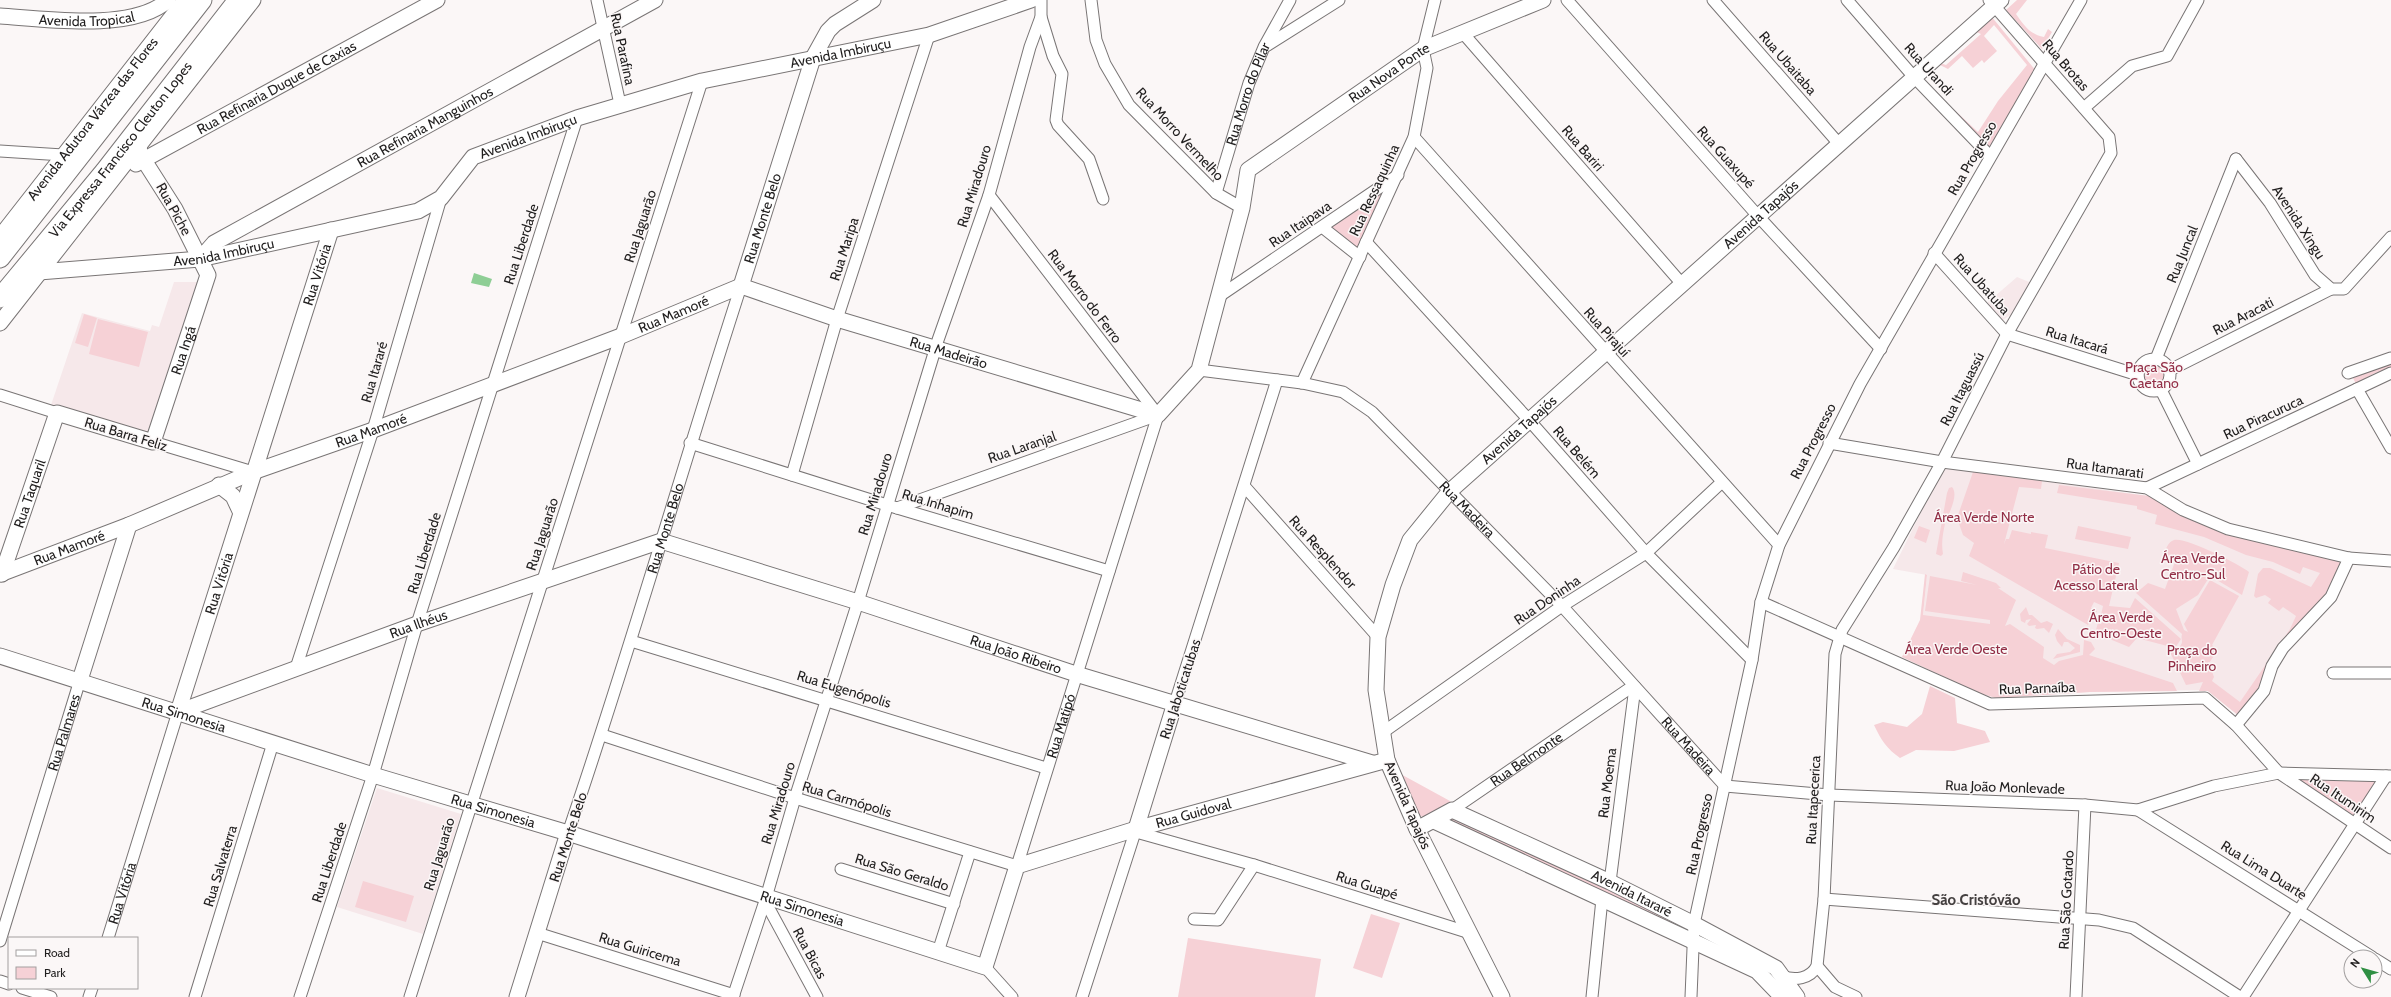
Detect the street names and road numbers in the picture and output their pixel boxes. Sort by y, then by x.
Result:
street label: Avenida Tropical [38,7,137,30]
street label: Rua Parafina [607,11,639,87]
street label: Rua Ubaitaba [1755,27,1821,99]
street label: Avenida Adutora Várzea das Flores [23,33,162,204]
street label: Avenida Imbiruçu [789,34,893,72]
street label: Rua Brotas [2039,35,2094,95]
street label: Rua Refinaria Duque de Caxias [194,37,360,138]
street label: Rua Nova Ponte [1345,38,1432,107]
street label: Rua Morro do Pilar [1222,39,1274,148]
street label: Rua Urandi [1901,39,1957,99]
street label: Via Expressa Francisco Cleuton Lopes [45,58,196,241]
street label: Rua Refinaria Manguinhos [354,82,496,171]
street label: Rua Morro Vermelho [1132,84,1228,185]
street label: Avenida Imbiruçu [477,110,579,163]
street label: Rua Progresso [1943,117,2001,198]
street label: Rua Bariri [1558,121,1608,175]
street label: Rua Guaxupé [1693,122,1759,192]
street label: Rua Ressaquinha [1345,141,1403,239]
street label: Rua Miradouro [953,142,995,230]
street label: Rua Monte Belo [740,171,785,266]
street label: Avenida Tapajós [1719,176,1802,252]
street label: Rua Piche [152,179,196,239]
street label: Avenida Xingu [2269,182,2329,262]
street label: Rua Jaguarão [620,187,660,265]
street label: Rua Itaipava [1265,196,1335,251]
street label: Rua Liberdade [499,201,543,287]
street label: Rua Maripa [825,215,863,283]
street label: Rua Juncal [2162,222,2202,285]
street label: Avenida Imbiruçu [173,234,276,270]
street label: Rua Vitória [299,241,335,308]
street label: Rua Morro do Ferro [1044,246,1126,347]
street label: Rua Ubatuba [1950,250,2014,319]
street label: Rua Mamoré [635,291,711,337]
street label: Rua Aracati [2210,293,2276,339]
street label: Rua Pirajuí [1580,303,1634,361]
street label: Rua Itacará [2044,322,2111,358]
street label: Rua Ingá [167,323,200,377]
street label: Rua Madeirão [908,332,990,373]
street label: Rua Itararé [357,339,391,405]
street label: Rua Itaguassú [1936,349,1988,429]
street label: Avenida Tapajós [1477,391,1560,468]
street label: Rua Piracuruca [2220,391,2306,443]
street label: Rua Progresso [1786,400,1840,482]
street label: Rua Mamoré [333,409,409,452]
street label: Rua Barra Feliz [82,413,170,455]
street label: Rua Belém [1549,422,1605,482]
street label: Rua Laranjal [985,427,1059,467]
street label: Rua Miradouro [854,450,896,538]
street label: Rua Itamarati [2065,454,2145,482]
street label: Rua Taquaril [9,456,50,530]
street label: Rua Madeira [1435,477,1499,542]
street label: Rua Monte Belo [643,481,688,576]
street label: Rua Inhapim [900,485,976,523]
street label: Rua Jaguarão [522,495,562,573]
street label: Rua Liberdade [403,510,445,596]
street label: Rua Resplendor [1285,512,1361,593]
street label: Rua Mamoré [31,526,107,569]
street label: Rua Vitória [201,550,237,617]
street label: Rua Doninha [1510,571,1584,629]
street label: Rua Ilhéus [387,605,450,642]
street label: Rua João Ribeiro [968,631,1064,678]
street label: Rua Jaboticatubas [1155,637,1205,741]
street label: Rua Eugenópolis [795,666,893,712]
street label: Rua Parnaíba [1998,678,2076,698]
street label: Rua Matipó [1042,691,1079,760]
street label: Rua Palmares [44,692,84,773]
street label: Rua Simonesia [140,693,228,737]
street label: Rua Madeira [1657,713,1720,779]
street label: Rua Belmonte [1487,728,1566,790]
street label: Rua Moema [1594,747,1620,819]
street label: Rua Itapecerica [1802,755,1824,845]
street label: Avenida Tapajós [1380,758,1436,852]
street label: Rua Miradouro [757,759,799,847]
street label: Rua Itumirim [2307,769,2379,827]
street label: Rua João Monlevade [1945,776,2065,798]
street label: Rua Carmópolis [800,777,894,821]
street label: Rua Monte Belo [545,789,591,884]
street label: Rua Simonesia [449,790,538,832]
street label: Rua Progresso [1682,791,1716,876]
street label: Rua Guidoval [1154,794,1234,832]
street label: Rua Jaguarão [419,815,459,893]
street label: Rua Liberdade [307,819,351,905]
street label: Rua Salvaterra [199,823,241,909]
street label: Rua Lima Duarte [2218,836,2310,904]
street label: Rua São Geraldo [853,849,952,895]
street label: Rua São Gotardo [2054,850,2078,950]
street label: Rua Vitória [104,860,140,926]
street label: Avenida Itararé [1589,866,1675,921]
street label: Rua Guapé [1334,867,1400,903]
street label: Rua Simonesia [758,886,847,930]
street label: Rua Bicas [789,924,831,982]
street label: Rua Guiricema [597,928,683,970]

